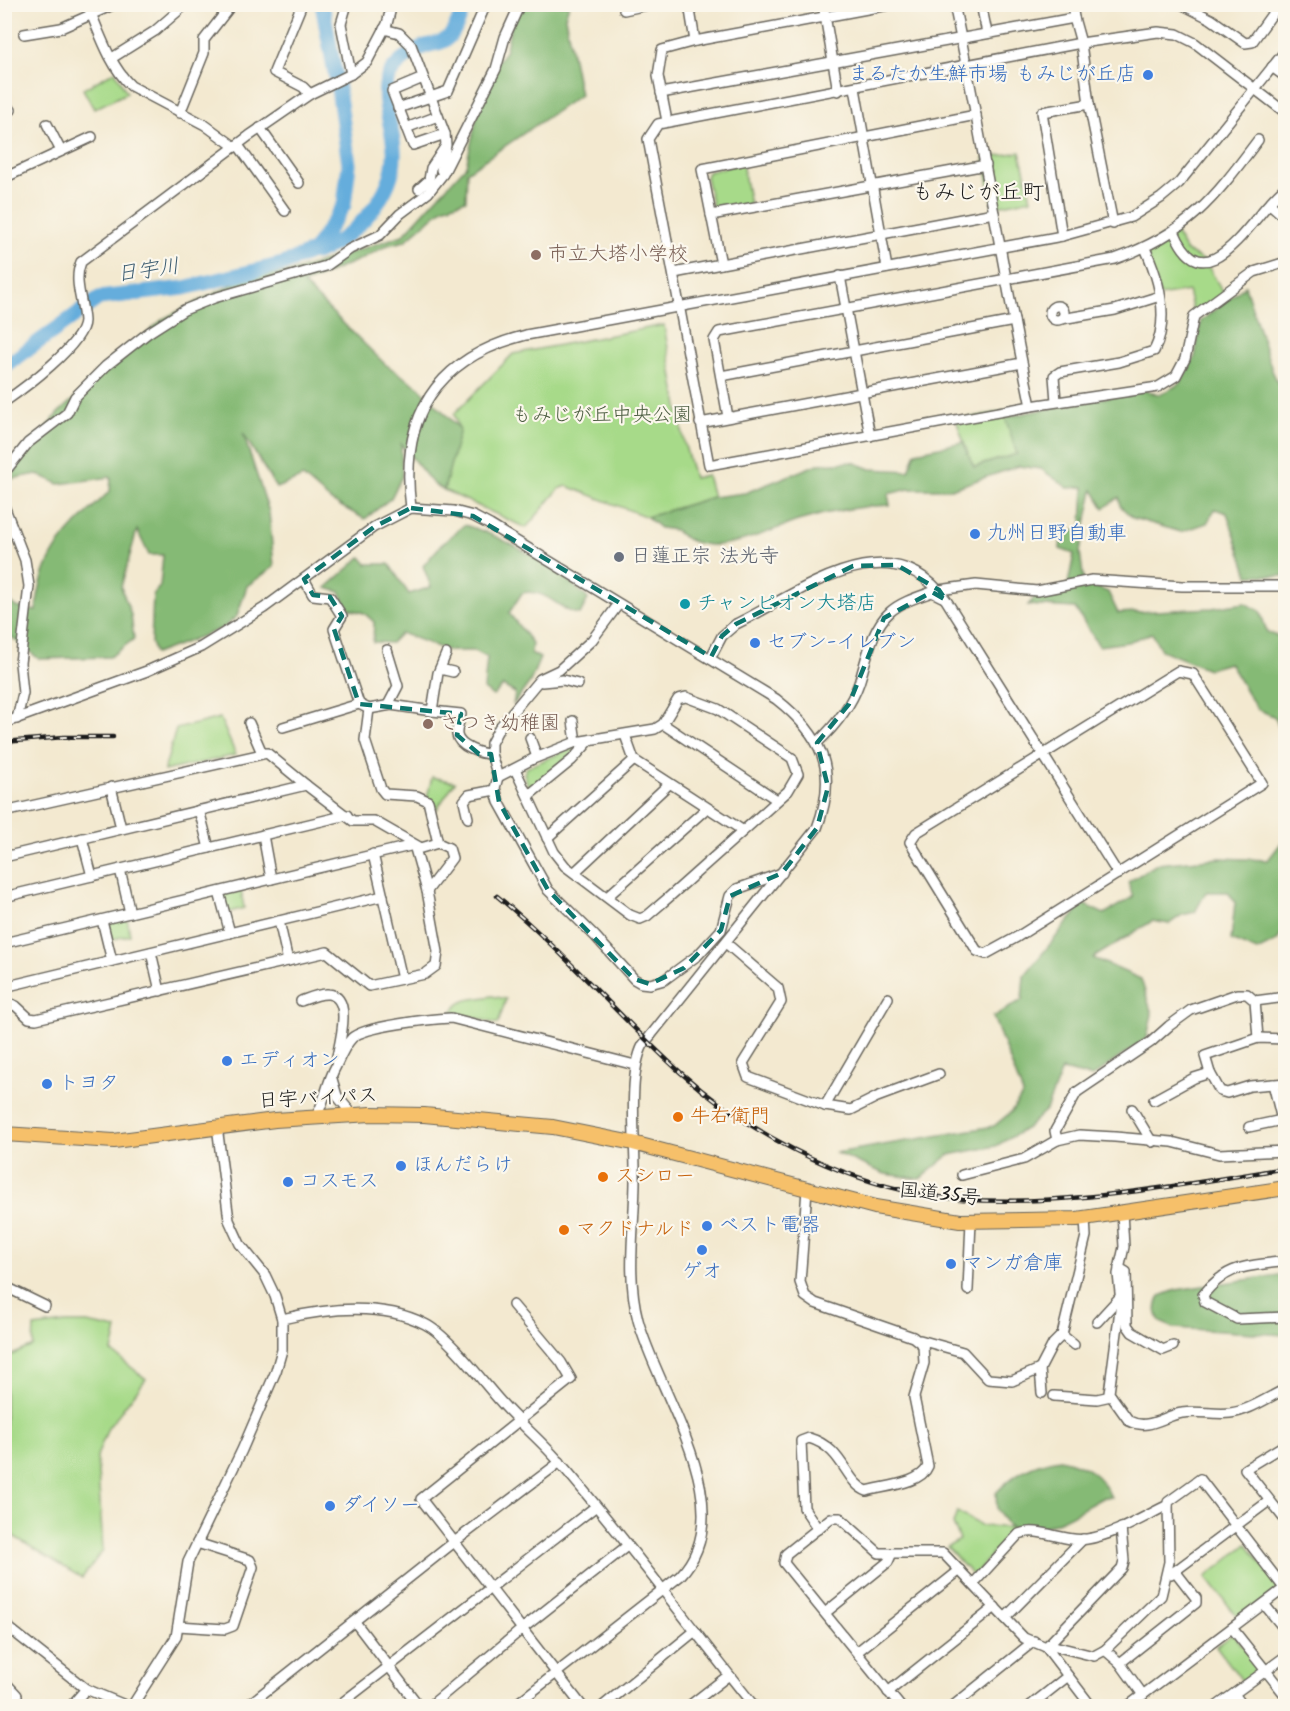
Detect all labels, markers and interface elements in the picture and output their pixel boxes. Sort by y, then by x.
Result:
place label: まるたか生鮮市場 もみじが丘店 [848,59,1136,91]
marker: まるたか生鮮市場 もみじが丘店 [1141,68,1155,82]
district label: もみじが丘町 [912,176,1044,211]
place label: 市立大塔小学校 [548,239,688,271]
marker: 市立大塔小学校 [529,248,543,262]
water label: 日宇川 [115,250,181,292]
park label: もみじが丘中央公園 [512,400,692,432]
place label: 九州日野自動車 [987,518,1127,550]
marker: 九州日野自動車 [968,527,982,541]
place label: 日蓮正宗 法光寺 [631,541,779,573]
marker: 日蓮正宗 法光寺 [612,550,626,564]
place label: チャンピオン大塔店 [697,588,877,620]
marker: チャンピオン大塔店 [678,597,692,611]
place label: セブン-イレブン [767,627,916,659]
marker: セブン-イレブン [748,636,762,650]
place label: さつき幼稚園 [440,708,560,740]
marker: さつき幼稚園 [421,717,435,731]
place label: エディオン [239,1045,340,1077]
marker: エディオン [220,1054,234,1068]
place label: トヨタ [59,1068,119,1100]
marker: トヨタ [40,1077,54,1091]
street label: 日宇バイパス [257,1080,379,1118]
place label: 牛右衛門 [690,1101,770,1133]
marker: 牛右衛門 [671,1110,685,1124]
place label: ほんだらけ [413,1150,513,1182]
marker: ほんだらけ [394,1159,408,1173]
place label: スシロー [615,1161,695,1193]
place label: コスモス [300,1166,379,1198]
marker: スシロー [596,1170,610,1184]
marker: コスモス [281,1175,295,1189]
street label: 国道35号 [897,1175,983,1215]
place label: ベスト電器 [719,1210,821,1242]
place label: マクドナルド [576,1214,694,1246]
marker: ベスト電器 [700,1219,714,1233]
marker: マクドナルド [557,1223,571,1237]
marker: ゲオ [695,1243,709,1257]
place label: マンガ倉庫 [963,1248,1063,1280]
place label: ゲオ [682,1256,722,1288]
marker: マンガ倉庫 [944,1257,958,1271]
place label: ダイソー [342,1490,420,1522]
marker: ダイソー [323,1499,337,1513]

